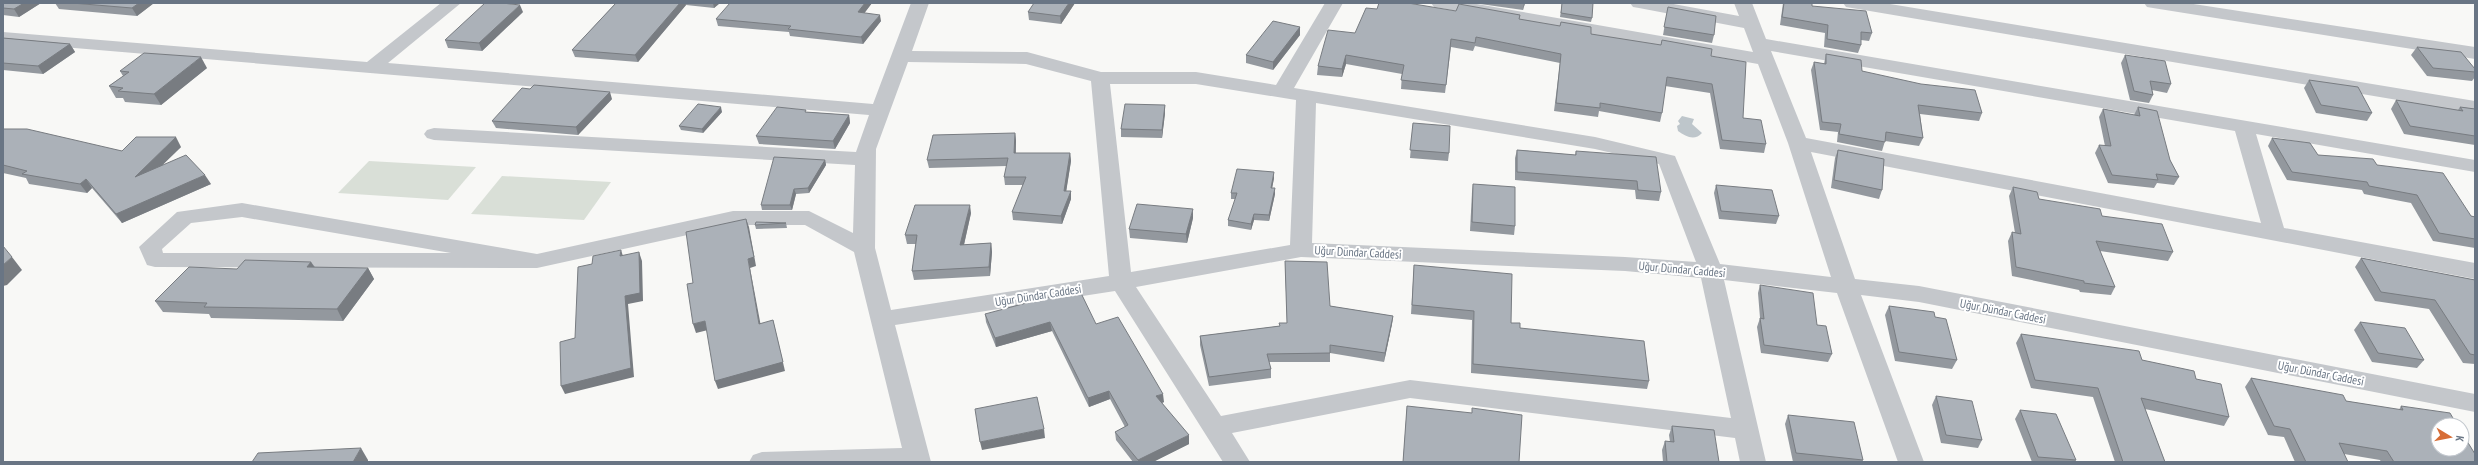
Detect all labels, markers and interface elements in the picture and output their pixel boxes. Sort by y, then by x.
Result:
street label: Uğur Dündar Caddesi [1314,242,1402,262]
street label: Uğur Dündar Caddesi [1638,258,1726,280]
street label: Uğur Dündar Caddesi [994,281,1082,309]
street label: Uğur Dündar Caddesi [1959,295,2047,327]
street label: Uğur Dündar Caddesi [2277,357,2365,389]
north arrow [2430,417,2470,457]
text: K [2452,435,2467,443]

